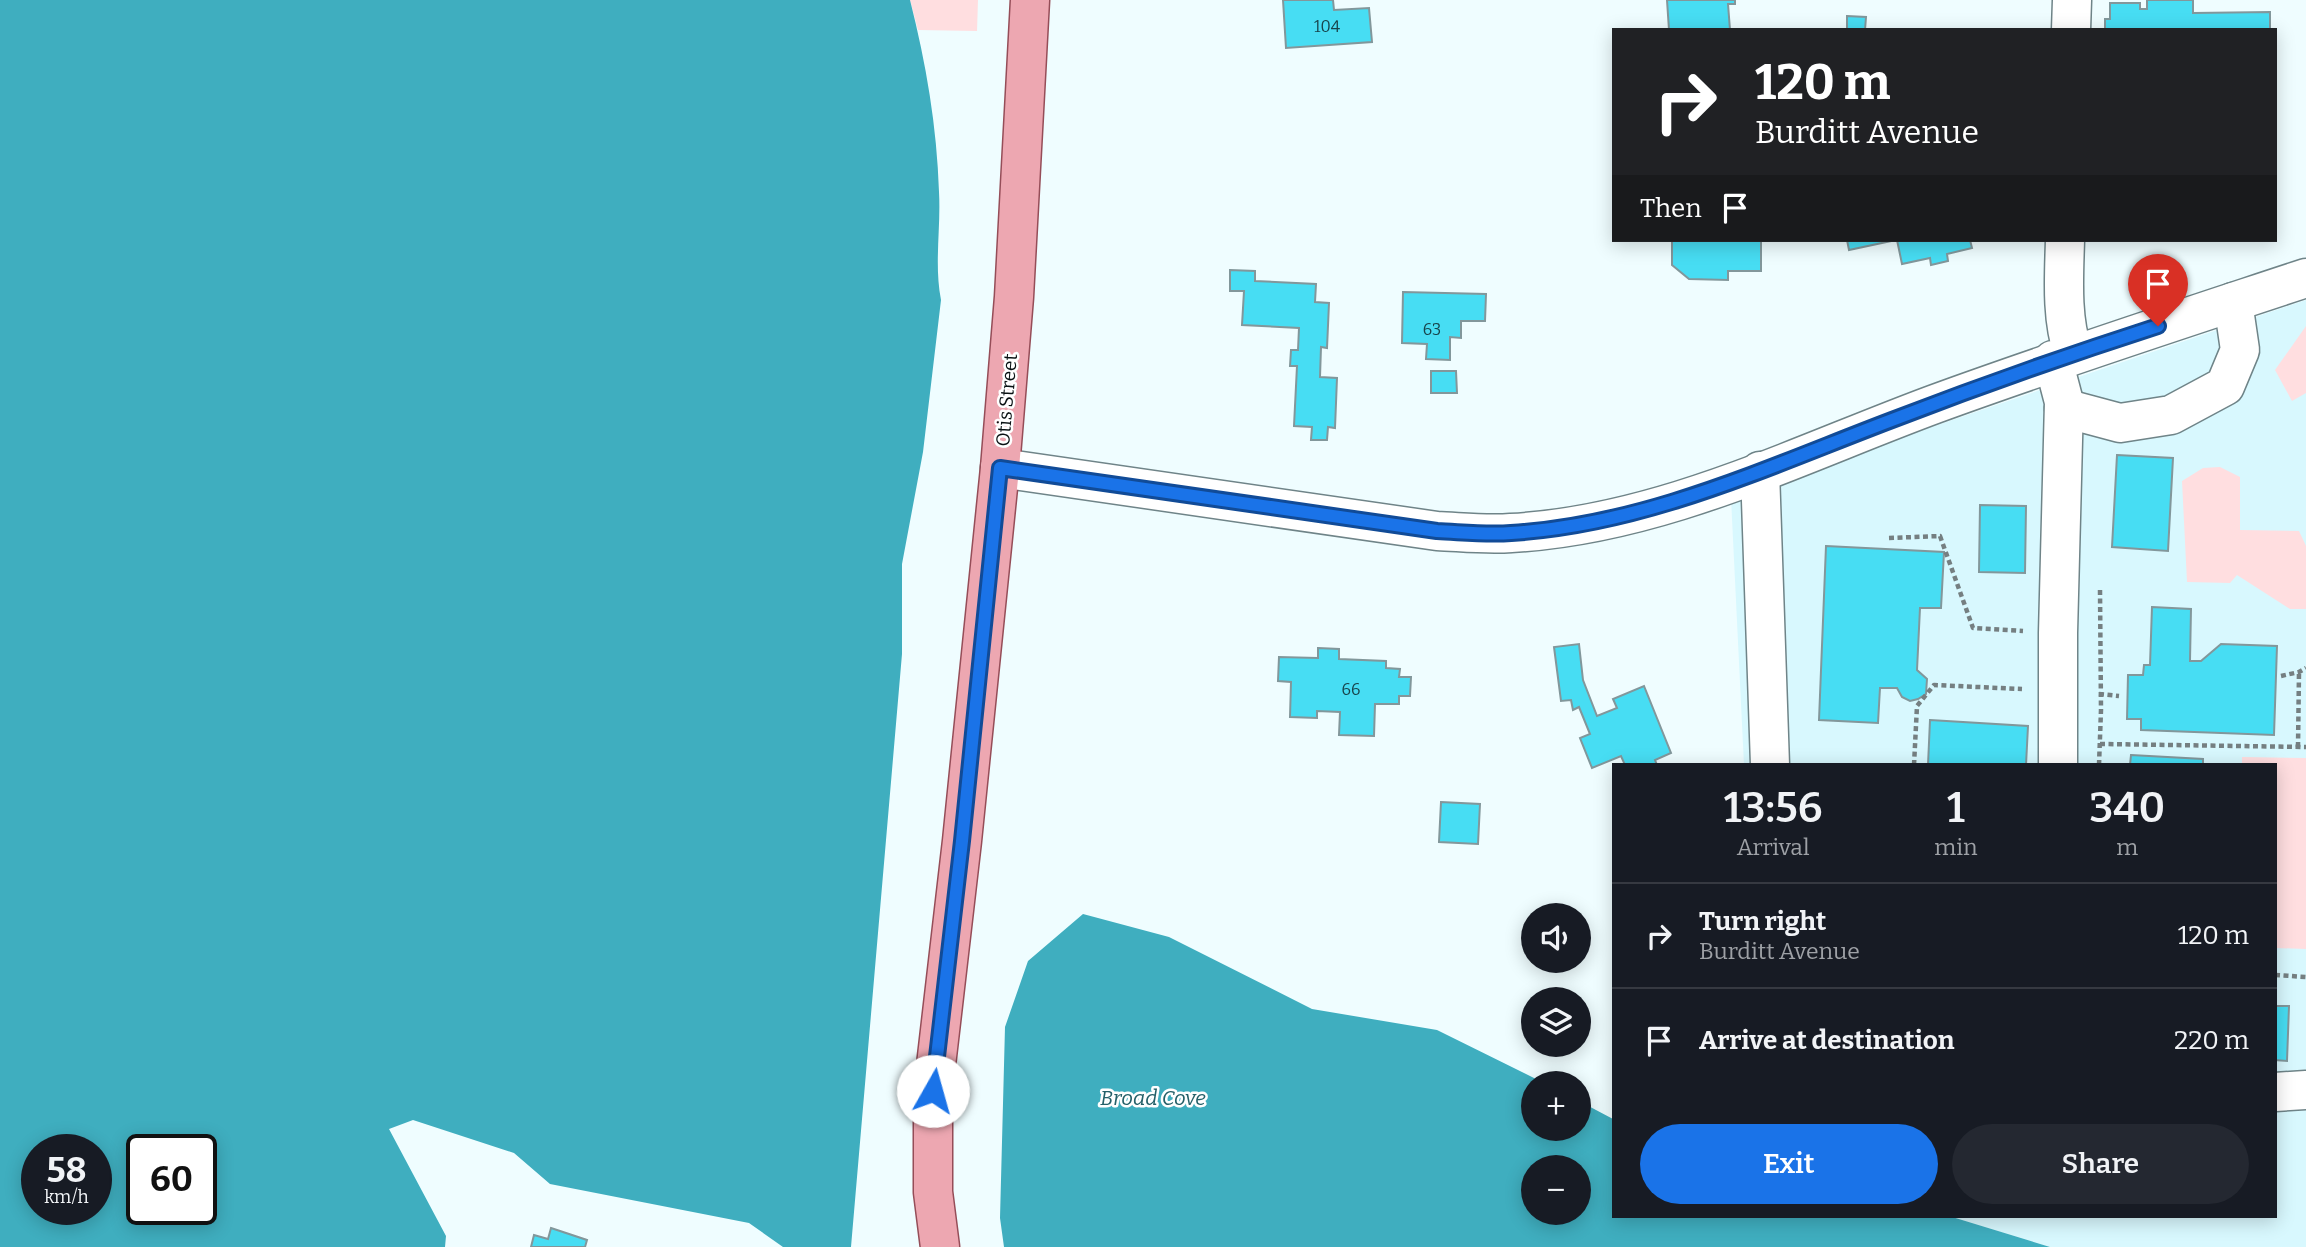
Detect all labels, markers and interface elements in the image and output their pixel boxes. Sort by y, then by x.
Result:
house number: 104 [1314,17,1341,36]
text: 120 m [1755,53,1890,112]
icon: right [1640,56,1731,147]
text: Burditt Avenue [1755,113,1979,151]
icon: arrive [1716,189,1754,227]
text: Then [1640,193,1702,224]
pin [2128,254,2188,326]
icon: arrive [2139,265,2177,303]
house number: 63 [1423,320,1441,339]
street label: Otis Street [991,353,1022,447]
house number: 66 [1342,680,1360,699]
text: 13:56 [1724,783,1823,833]
text: 1 [1947,783,1965,833]
text: 340 [2089,783,2165,833]
text: Arrival [1737,833,1810,861]
text: min [1934,833,1978,861]
text: m [2116,833,2138,861]
map controls [1521,903,1591,1225]
button: sound [1521,903,1591,973]
text: Turn right [1699,906,1826,937]
icon: right [1640,917,1678,955]
text: 120 m [2178,920,2249,951]
text: Burditt Avenue [1699,937,1860,965]
button: layers [1521,987,1591,1057]
icon: arrive [1640,1022,1678,1060]
text: Arrive at destination [1699,1025,1954,1056]
text: 220 m [2174,1025,2249,1056]
position arrow [896,1054,970,1128]
button: + [1521,1071,1591,1141]
water label: Broad Cove [1100,1085,1206,1111]
button: Exit [1640,1124,1938,1204]
button: Share [1952,1124,2249,1204]
speed limit sign: 60 [126,1134,217,1225]
text: 58 [46,1149,87,1191]
button: − [1521,1155,1591,1225]
text: km/h [44,1186,89,1208]

